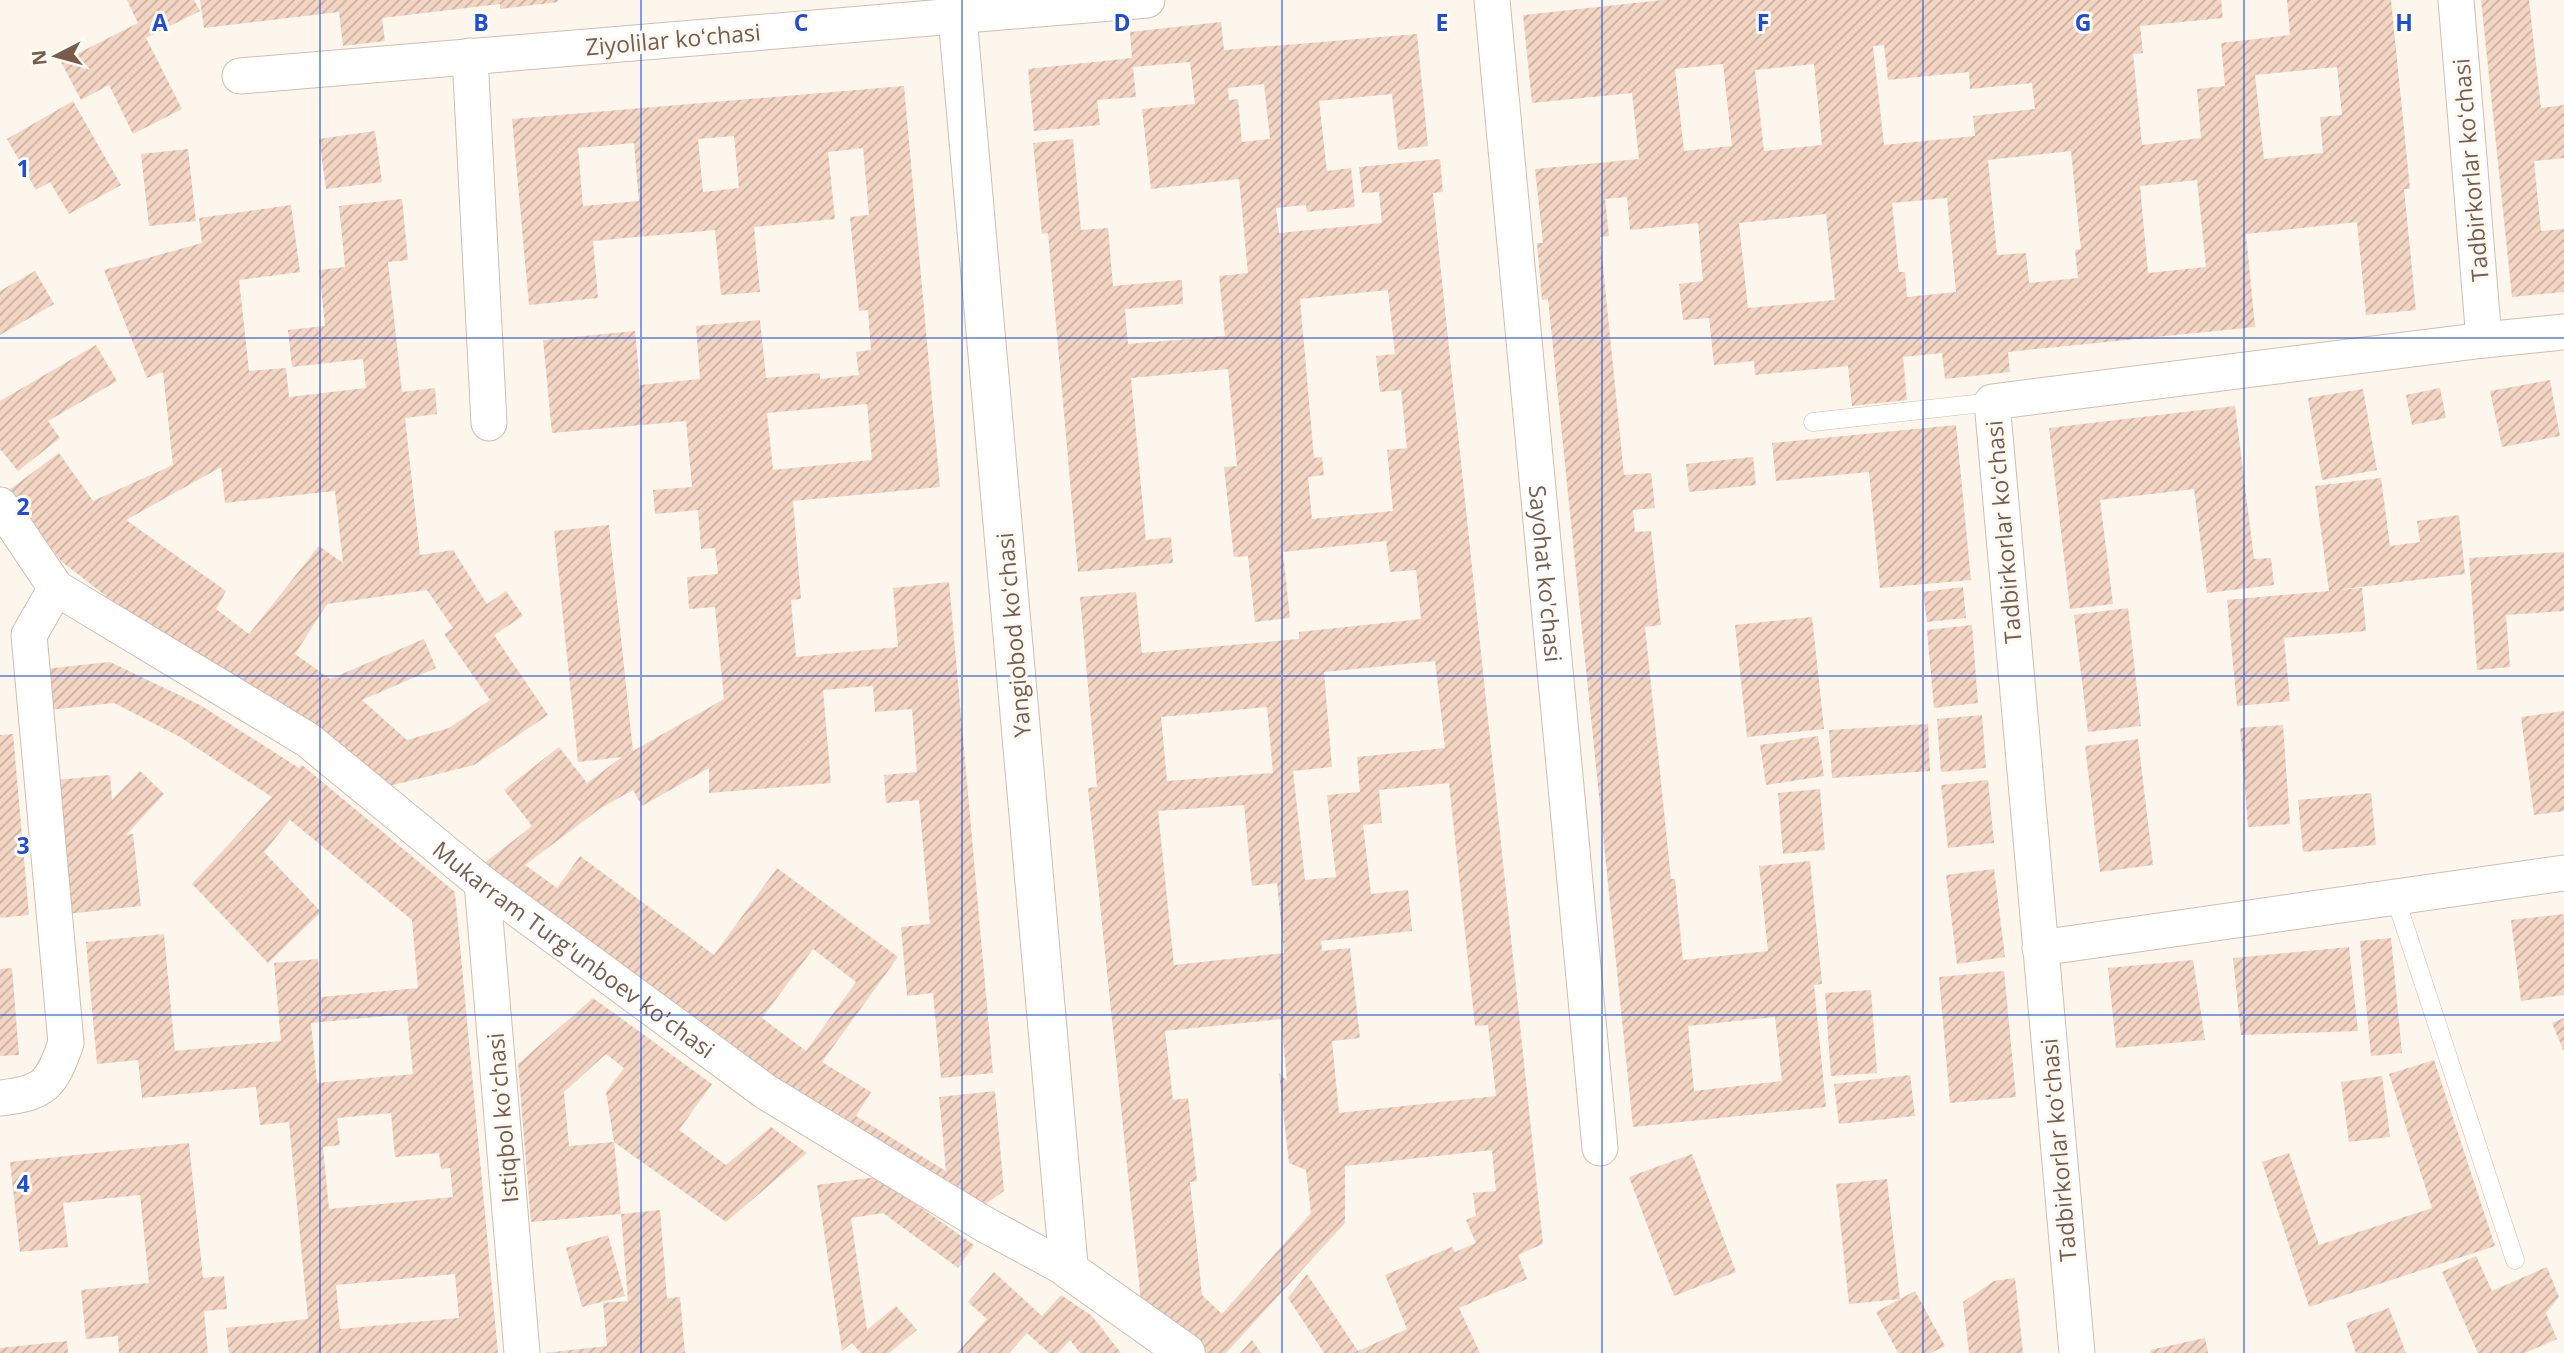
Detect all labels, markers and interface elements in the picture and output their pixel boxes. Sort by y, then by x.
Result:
text: A [152,6,168,38]
text: B [473,6,489,38]
text: C [794,6,808,38]
text: D [1113,6,1131,38]
text: E [1436,6,1448,38]
text: F [1757,6,1769,38]
text: G [2075,6,2091,38]
text: H [2395,6,2413,38]
street label: Ziyolilar koʻchasi [584,15,762,63]
north arrow [21,21,91,91]
text: N [25,49,53,67]
street label: Tadbirkorlar koʻchasi [2444,57,2496,283]
text: 1 [16,152,30,184]
street label: Tadbirkorlar koʻchasi [1977,419,2029,645]
street label: Sayohat ko'chasi [1522,484,1570,663]
text: 2 [16,490,30,522]
street label: Yangiobod koʻchasi [988,531,1038,739]
text: 3 [16,829,30,861]
street label: Mukarram Turg'unboev ko'chasi [426,833,722,1065]
street label: Istiqbol koʻchasi [479,1032,525,1204]
street label: Tadbirkorlar koʻchasi [2032,1037,2084,1263]
text: 4 [16,1167,30,1199]

